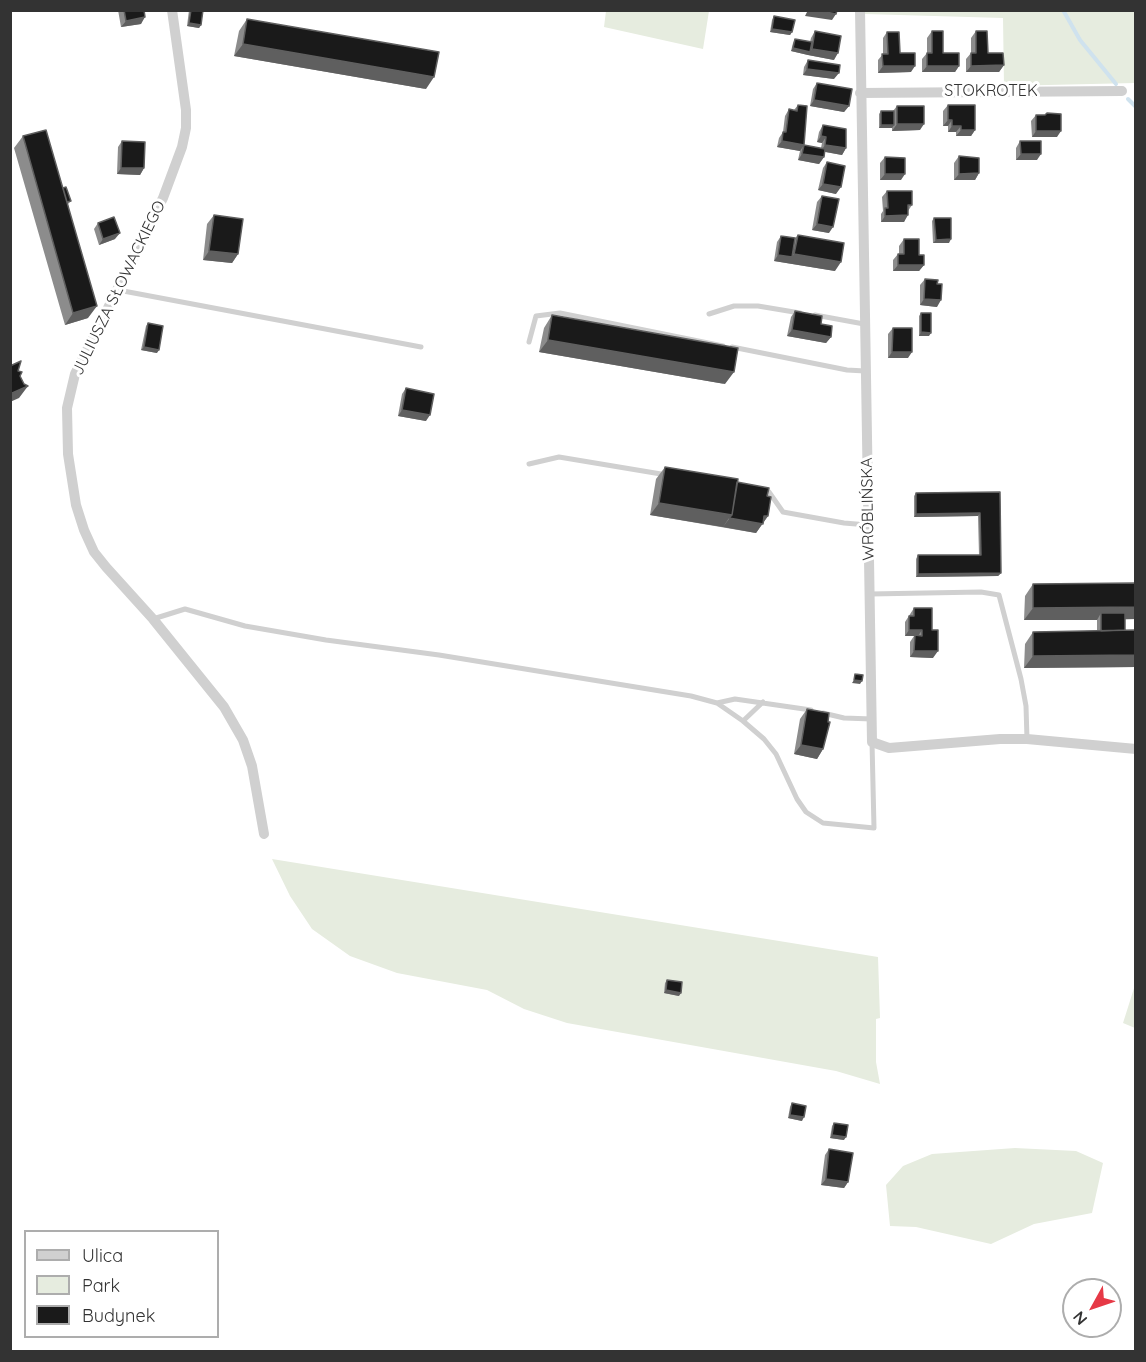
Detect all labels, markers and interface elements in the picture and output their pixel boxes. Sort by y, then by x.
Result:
street label: STOKROTEK [944,81,1038,101]
street label: JULIUSZA SŁOWACKIEGO [68,198,170,378]
street label: WRÓBLIŃSKA [858,457,878,561]
legend [24,1230,219,1338]
text: Ulica [82,1244,123,1267]
text: Park [82,1274,120,1297]
north arrow [1062,1278,1122,1338]
text: Budynek [82,1304,155,1327]
text: N [1068,1307,1091,1329]

